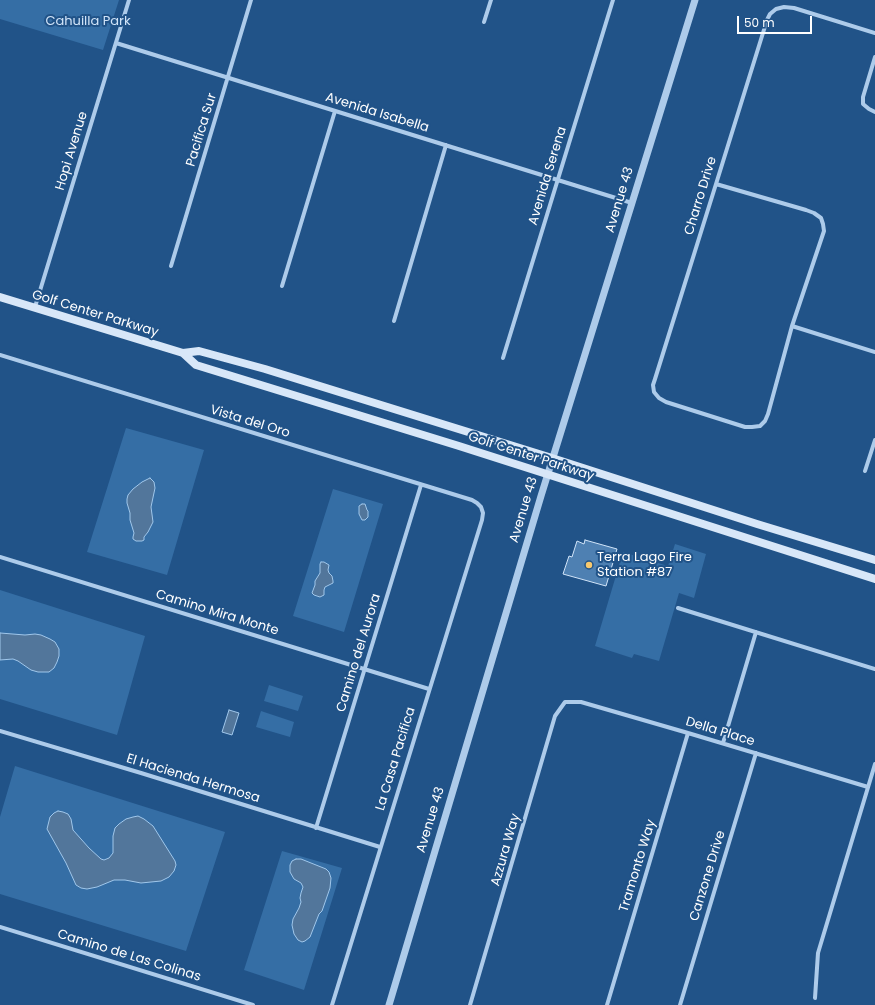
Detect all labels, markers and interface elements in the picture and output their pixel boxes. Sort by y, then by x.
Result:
scale bar [739,8,814,34]
park label: Cahuilla Park [45,14,131,30]
text: 50 m [744,14,775,31]
street label: Avenida Isabella [323,90,431,136]
street label: Pacifica Sur [183,91,221,169]
street label: Hopi Avenue [53,110,91,192]
street label: Avenida Serena [526,125,570,227]
street label: Charro Drive [682,155,720,237]
street label: Avenue 43 [603,165,637,235]
street label: Golf Center Parkway [30,287,160,341]
street label: Vista del Oro [208,402,292,442]
street label: Golf Center Parkway [466,429,596,485]
street label: Avenue 43 [507,475,541,545]
place label: Terra Lago Fire Station #87 [597,550,692,581]
marker: Terra Lago Fire Station #87 [584,560,594,570]
street label: Camino Mira Monte [154,587,280,639]
street label: Camino del Aurora [334,592,384,714]
street label: La Casa Pacifica [373,705,419,813]
street label: Della Place [684,714,756,750]
street label: El Hacienda Hermosa [124,751,262,807]
street label: Avenue 43 [414,785,448,855]
street label: Azzura Way [488,812,524,888]
street label: Tramonto Way [617,818,659,914]
street label: Canzone Drive [687,829,729,923]
street label: Camino de Las Colinas [55,927,203,985]

